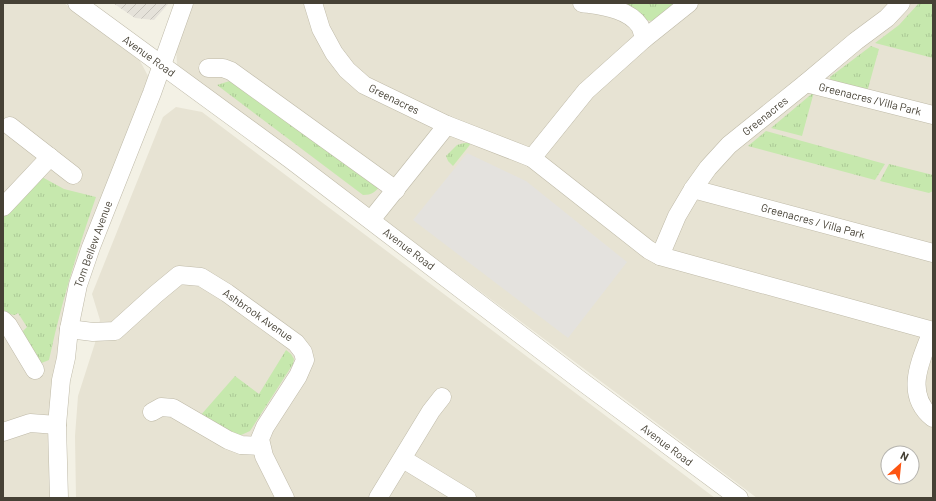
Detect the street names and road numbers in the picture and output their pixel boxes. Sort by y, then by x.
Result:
street label: Avenue Road [121,32,178,79]
street label: Greenacres /Villa Park [818,79,923,118]
street label: Greenacres [367,81,422,116]
street label: Greenacres [739,93,790,138]
street label: Tom Bellew Avenue [71,199,114,289]
street label: Greenacres / Villa Park [760,200,867,241]
street label: Avenue Road [381,225,438,272]
street label: Ashbrook Avenue [221,286,296,344]
street label: Avenue Road [639,421,696,468]

